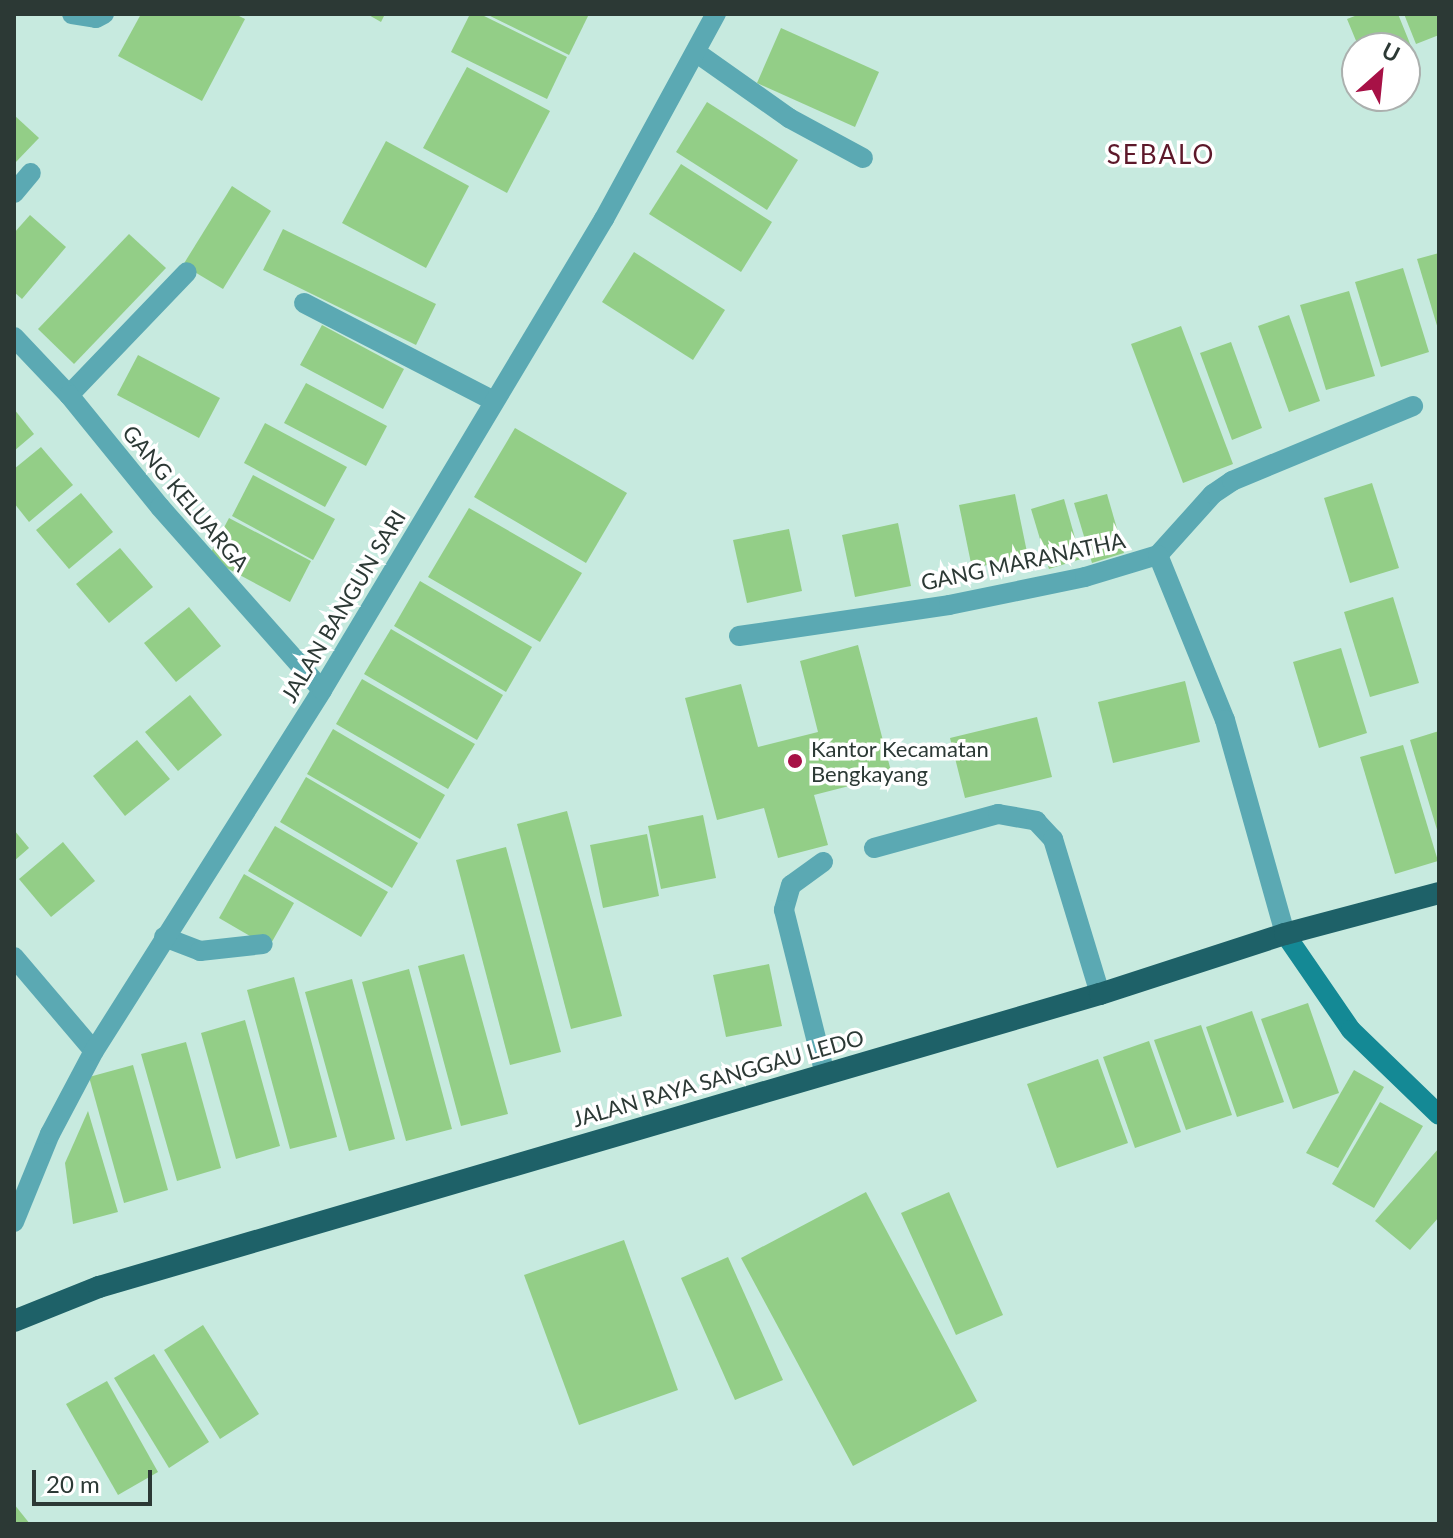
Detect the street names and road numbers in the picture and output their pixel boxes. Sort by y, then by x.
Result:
street label: GANG KELUARGA [117,420,255,576]
street label: JALAN BANGUN SARI [275,505,411,707]
street label: GANG MARANATHA [918,526,1128,596]
street label: JALAN RAYA SANGGAU LEDO [569,1024,867,1132]

